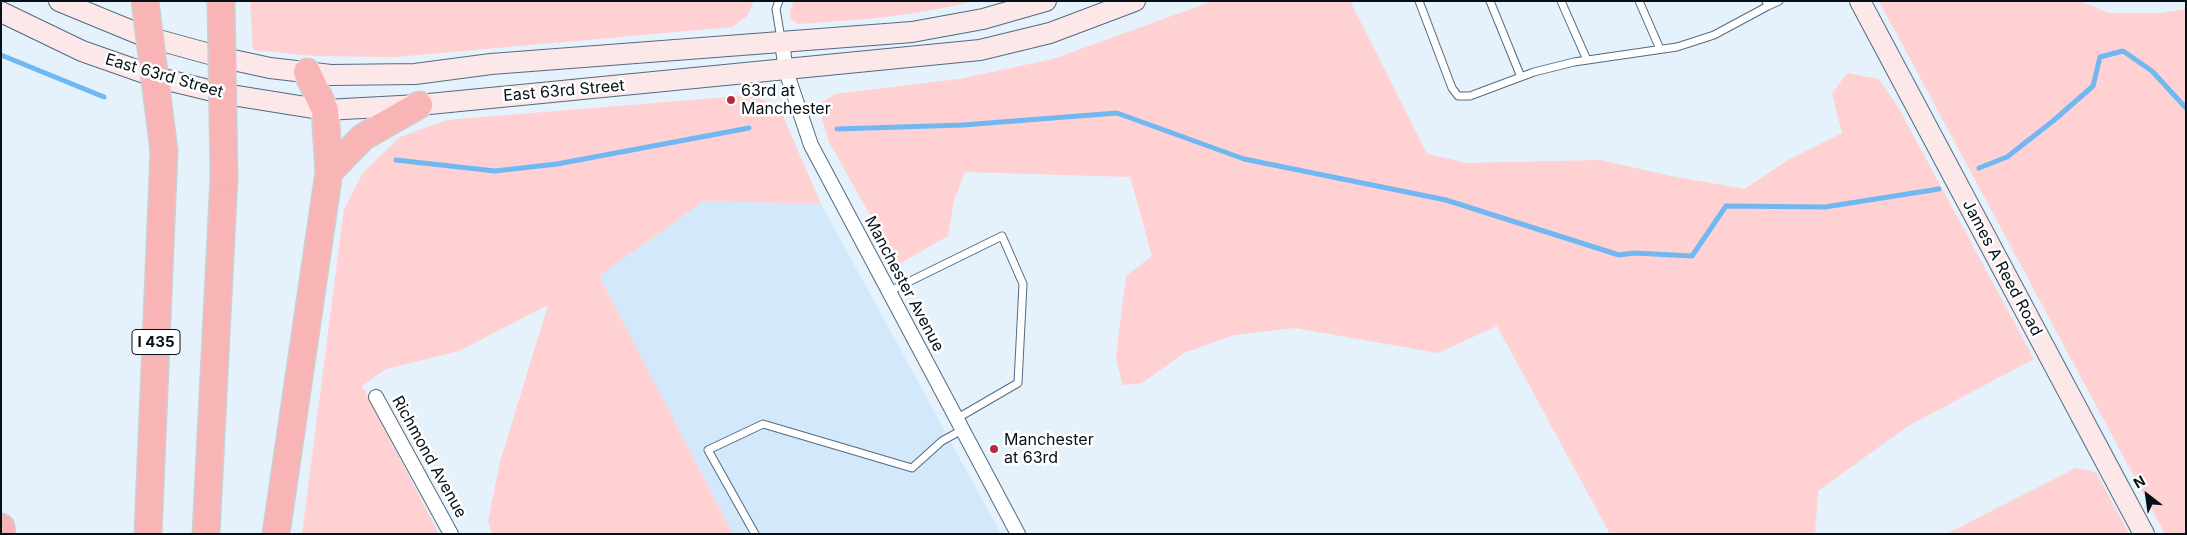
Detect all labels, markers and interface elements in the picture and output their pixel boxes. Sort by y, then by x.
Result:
street label: East 63rd Street [103,50,225,102]
street label: East 63rd Street [503,76,625,106]
place label: 63rd at Manchester [741,81,831,119]
marker: 63rd at Manchester [725,94,737,106]
street label: James A Reed Road [1958,197,2046,339]
street label: Manchester Avenue [860,213,948,355]
road number: I 435 [132,330,180,354]
street label: Richmond Avenue [388,393,470,521]
place label: Manchester at 63rd [1004,430,1094,468]
marker: Manchester at 63rd [988,443,1000,455]
north arrow [2122,470,2172,520]
text: N [2130,472,2148,492]

